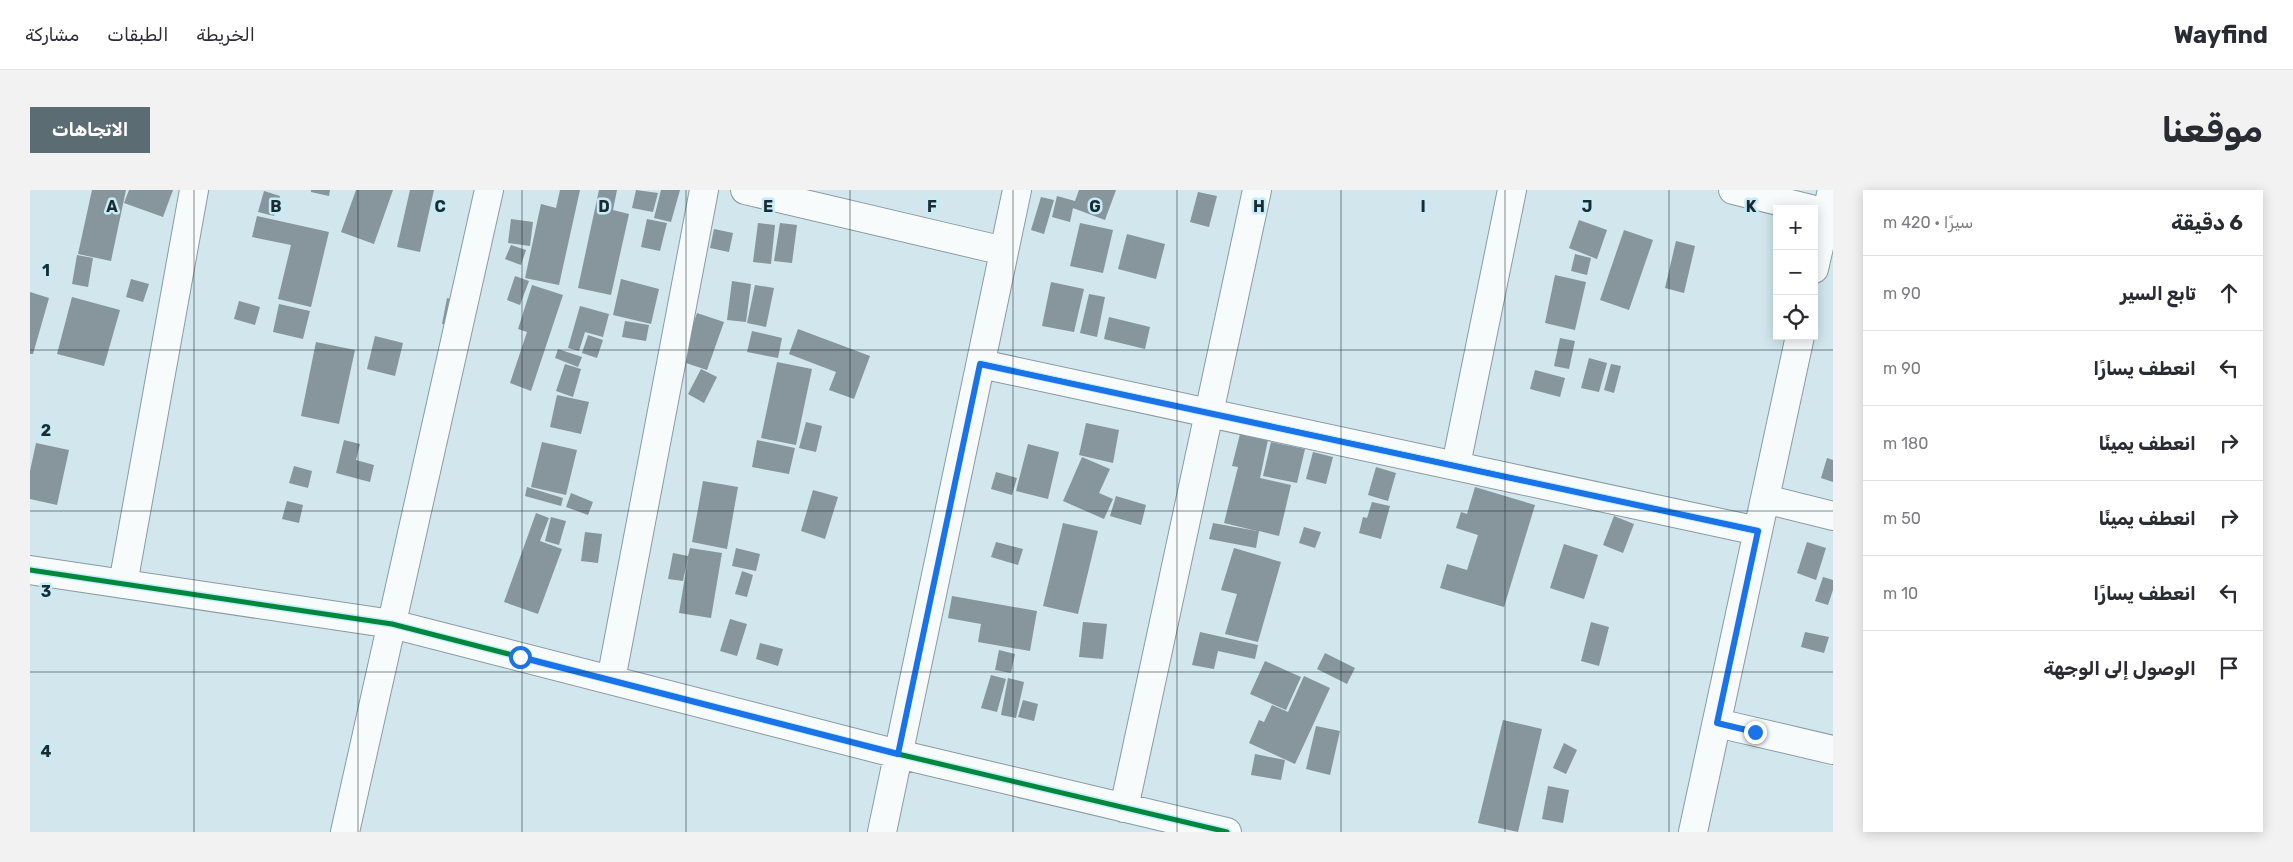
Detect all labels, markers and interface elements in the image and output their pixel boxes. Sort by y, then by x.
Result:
text: Wayfind [2174,21,2268,49]
text: مشاركة [25,24,79,46]
text: الطبقات [107,24,168,46]
text: الخريطة [196,24,255,46]
button: الاتجاهات [30,107,150,153]
text: موقعنا [2161,109,2263,151]
text: A [106,197,118,216]
text: B [270,197,282,216]
text: C [434,197,446,216]
text: D [598,197,610,216]
text: E [763,197,773,216]
text: F [927,197,937,216]
text: G [1089,197,1101,216]
text: H [1253,197,1265,216]
text: I [1420,197,1426,216]
text: J [1582,197,1592,216]
text: K [1746,197,1757,216]
map controls [1773,205,1818,340]
button: + [1773,205,1818,250]
text: 6 دقيقة [2171,210,2243,235]
text: سيرًا · 420 m [1883,213,1973,232]
button: − [1773,250,1818,295]
text: 1 [42,261,50,280]
icon: ahead [2215,279,2243,307]
text: تابع السير [2120,282,2196,305]
text: 90 m [1883,284,1921,303]
button: locate [1773,295,1818,340]
icon: left [2215,354,2243,382]
text: انعطف يسارًا [2093,357,2196,380]
text: 90 m [1883,359,1921,378]
text: 2 [41,421,51,440]
icon: right [2215,429,2243,457]
text: انعطف يمينًا [2099,432,2196,455]
text: 180 m [1883,434,1928,453]
icon: right [2215,504,2243,532]
text: انعطف يمينًا [2099,507,2196,530]
text: 50 m [1883,509,1921,528]
icon: left [2215,579,2243,607]
text: 3 [41,582,51,601]
text: انعطف يسارًا [2093,582,2196,605]
text: 10 m [1883,584,1918,603]
route start [509,646,532,669]
icon: arrive [2215,654,2243,682]
text: الوصول إلى الوجهة [2043,657,2196,680]
route end [1744,721,1767,744]
text: 4 [41,742,52,761]

